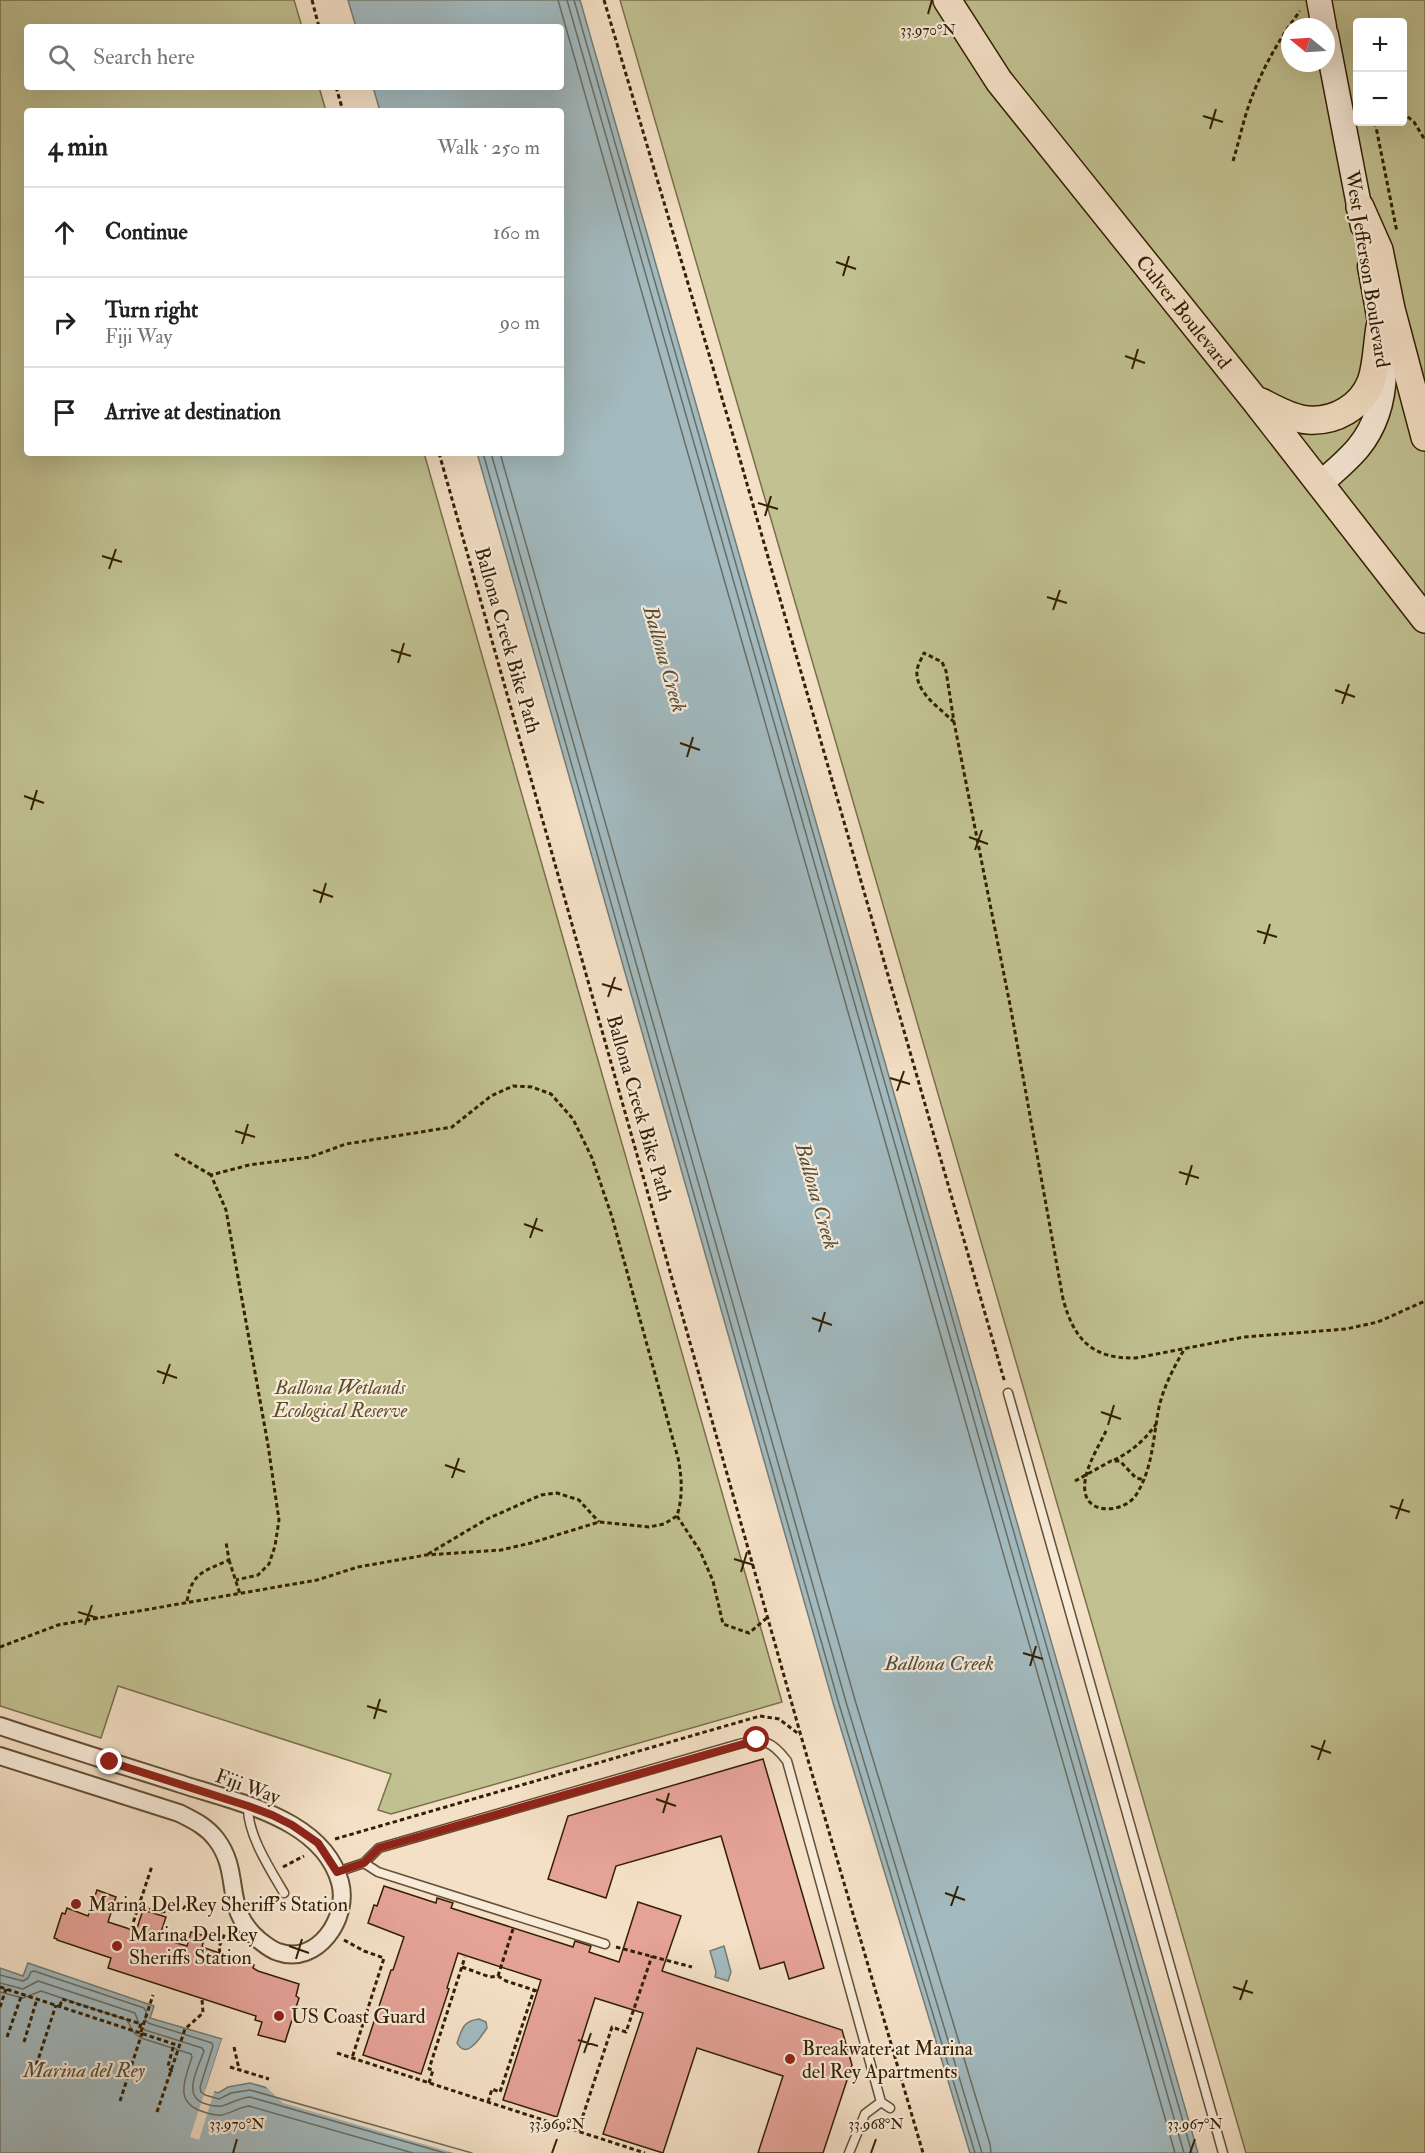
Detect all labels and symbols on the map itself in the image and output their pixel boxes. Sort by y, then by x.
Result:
north arrow [1281,18,1335,72]
text: 33.970°N [900,21,956,40]
street label: West Jefferson Boulevard [1339,168,1395,370]
street label: Culver Boulevard [1130,250,1237,374]
street label: Ballona Creek Bike Path [469,544,546,737]
water label: Ballona Creek [636,602,693,716]
street label: Ballona Creek Bike Path [601,1012,678,1205]
water label: Ballona Creek [788,1139,845,1253]
park label: Ballona Wetlands Ecological Reserve [271,1375,408,1423]
water label: Ballona Creek [883,1650,994,1677]
route start [743,1726,769,1752]
route end [96,1748,122,1774]
street label: Fiji Way [212,1763,285,1810]
place label: Marina Del Rey Sheriff's Station [88,1892,348,1917]
marker: Marina Del Rey Sheriff's Station [69,1897,83,1911]
place label: Marina Del Rey Sheriffs Station [129,1922,258,1970]
marker: Marina Del Rey Sheriffs Station [110,1939,124,1953]
place label: US Coast Guard [291,2004,426,2029]
marker: US Coast Guard [272,2009,286,2023]
place label: Breakwater at Marina del Rey Apartments [802,2036,974,2085]
marker: Breakwater at Marina del Rey Apartments [783,2052,797,2066]
water label: Marina del Rey [21,2057,146,2084]
text: 33.970°N [209,2115,265,2134]
text: 33.969°N [529,2115,586,2134]
text: 33.968°N [848,2115,904,2134]
text: 33.967°N [1167,2115,1223,2134]

